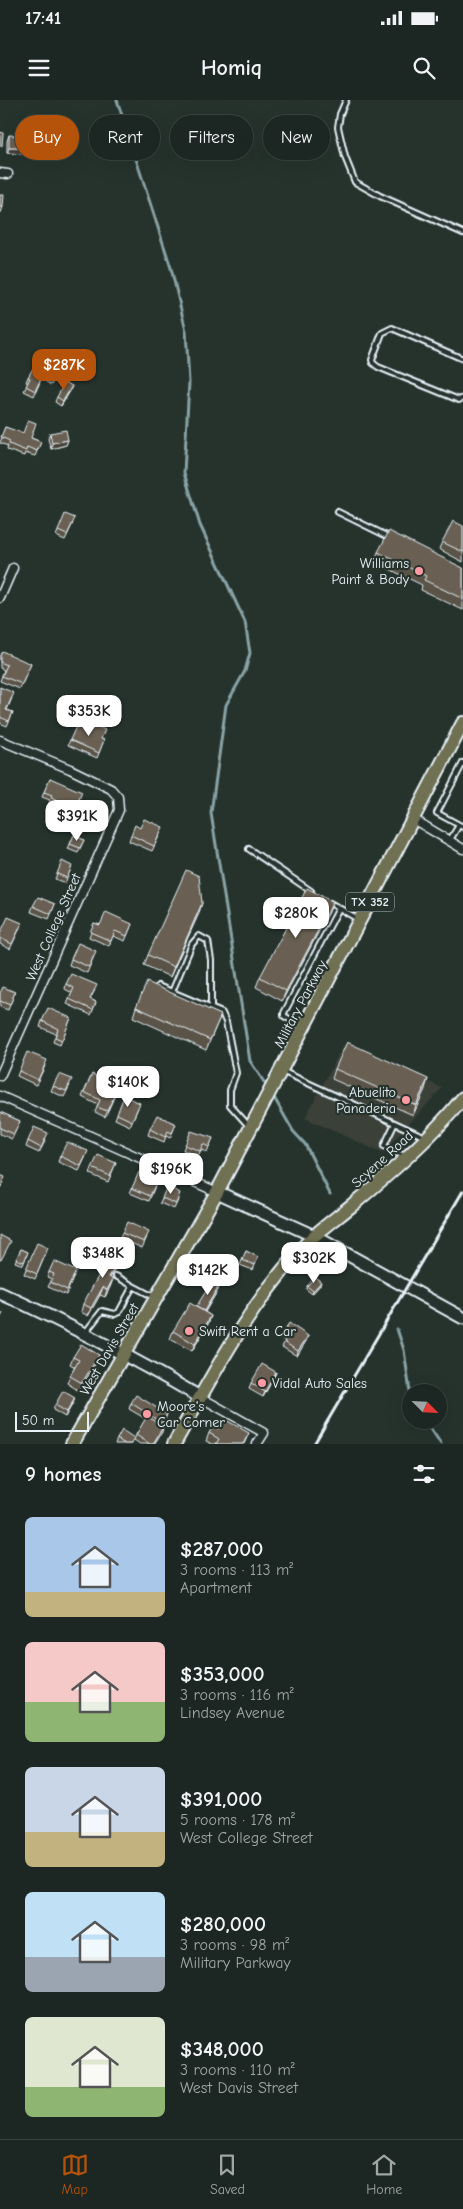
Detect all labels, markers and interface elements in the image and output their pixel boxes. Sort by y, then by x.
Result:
text: 17:41 [25,7,61,29]
icon: menu [25,54,53,82]
icon: search [410,54,438,82]
text: Homiq [201,55,262,81]
chip: Buy [15,115,79,160]
chip: Rent [89,115,160,160]
chip: Filters [170,115,253,160]
chip: New [263,115,330,160]
pin: $287K [29,348,99,391]
text: $287K [43,356,85,374]
place label: Williams Paint & Body [331,555,410,588]
marker: Williams Paint & Body [413,565,425,577]
pin: $353K [54,694,124,737]
text: $353K [68,702,110,720]
pin: $391K [42,800,112,842]
text: $391K [56,807,98,825]
street label: West College Street [22,870,85,984]
road number: TX 352 [346,892,394,912]
pin: $280K [261,896,331,939]
text: $280K [274,904,318,922]
street label: Military Parkway [270,957,331,1051]
pin: $140K [93,1066,163,1108]
text: $140K [107,1073,149,1091]
place label: Abuelito Panaderia [336,1084,396,1117]
marker: Abuelito Panaderia [400,1094,412,1106]
street label: Scyene Road [348,1127,417,1192]
pin: $196K [136,1152,206,1195]
text: $196K [150,1160,192,1178]
pin: $348K [68,1236,138,1279]
pin: $302K [279,1242,349,1284]
text: $348K [82,1244,124,1262]
text: $302K [292,1249,336,1267]
pin: $142K [173,1254,243,1296]
text: $142K [188,1261,228,1279]
street label: West Davis Street [76,1299,143,1398]
place label: Swift Rent a Car [199,1323,296,1340]
marker: Swift Rent a Car [183,1325,195,1337]
place label: Vidal Auto Sales [272,1375,367,1392]
marker: Vidal Auto Sales [256,1377,268,1389]
north arrow [402,1384,448,1429]
map controls [402,1384,447,1429]
place label: Moore's Car Corner [157,1398,225,1431]
marker: Moore's Car Corner [141,1408,153,1420]
scale bar [15,1409,89,1432]
text: 50 m [22,1412,54,1429]
icon: filters [410,1460,438,1488]
text: 9 homes [25,1462,101,1486]
icon: home [65,1537,125,1597]
text: $287,000 [180,1537,263,1561]
text: 3 rooms · 113 m² [180,1561,293,1579]
text: Apartment [180,1579,252,1597]
icon: home [65,1662,125,1722]
text: $353,000 [180,1662,265,1686]
text: 3 rooms · 116 m² [180,1686,294,1704]
text: Lindsey Avenue [180,1704,285,1722]
icon: home [65,1787,125,1847]
text: $391,000 [180,1787,262,1811]
text: 5 rooms · 178 m² [180,1811,295,1829]
text: West College Street [180,1829,313,1847]
icon: home [65,1912,125,1972]
text: $280,000 [180,1912,266,1936]
text: 3 rooms · 98 m² [180,1936,289,1954]
text: Military Parkway [180,1954,291,1972]
icon: home [65,2037,125,2097]
text: $348,000 [180,2037,264,2061]
text: 3 rooms · 110 m² [180,2061,295,2079]
text: West Davis Street [180,2079,298,2097]
tab: Map [61,2151,89,2198]
tab: Saved [210,2151,245,2198]
tab: Home [366,2151,402,2198]

